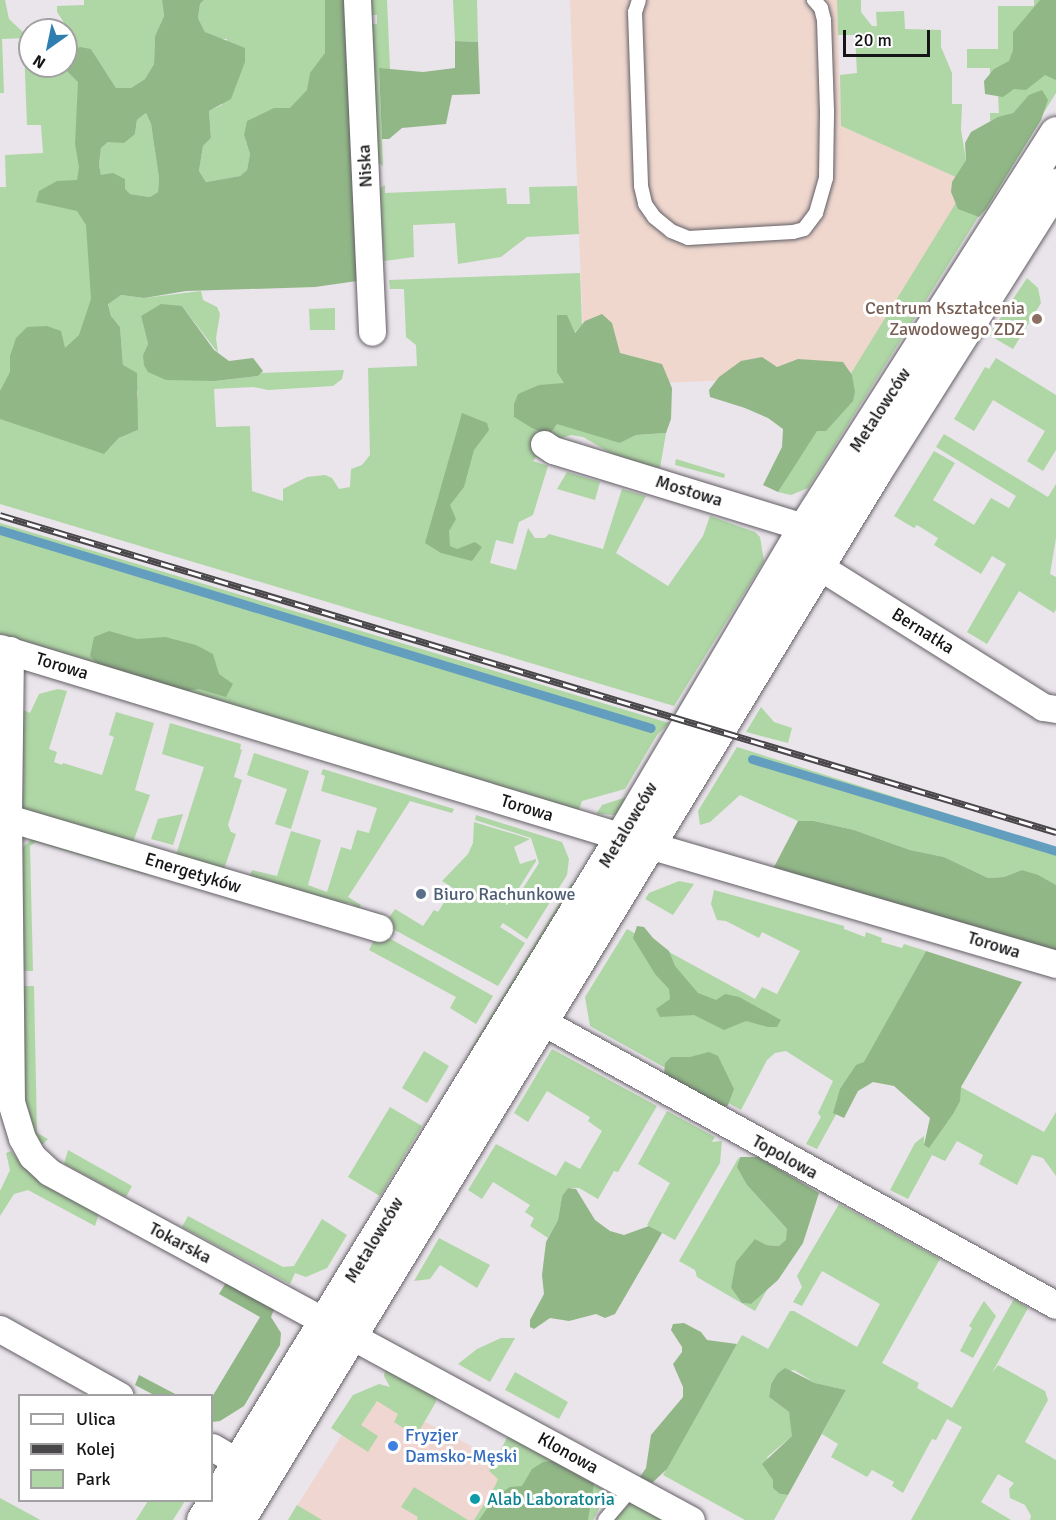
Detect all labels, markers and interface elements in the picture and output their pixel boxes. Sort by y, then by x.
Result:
north arrow [18,18,78,78]
scale bar [846,18,933,56]
text: 20 m [854,29,892,51]
text: N [29,50,49,73]
street label: Niska [353,144,377,188]
place label: Centrum Kształcenia Zawodowego ZDZ [865,298,1025,340]
marker: Centrum Kształcenia Zawodowego ZDZ [1030,312,1044,326]
street label: Metalowców [845,364,915,456]
street label: Mostowa [653,471,725,511]
street label: Bernatka [888,603,958,659]
street label: Torowa [33,648,91,684]
street label: Metalowców [594,778,662,872]
street label: Torowa [498,790,556,826]
street label: Energetyków [142,848,244,898]
place label: Biuro Rachunkowe [433,883,576,905]
marker: Biuro Rachunkowe [414,887,428,901]
street label: Torowa [965,927,1023,963]
street label: Topolowa [748,1130,822,1184]
street label: Metalowców [340,1193,408,1287]
street label: Tokarska [145,1218,215,1268]
legend [18,1394,213,1502]
text: Ulica [76,1408,116,1430]
place label: Fryzjer Damsko-Męski [405,1425,517,1468]
street label: Klonowa [534,1428,602,1478]
text: Kolej [76,1438,115,1460]
marker: Fryzjer Damsko-Męski [386,1439,400,1453]
text: Park [76,1468,111,1490]
place label: Alab Laboratoria [487,1488,615,1510]
marker: Alab Laboratoria [468,1492,482,1506]

